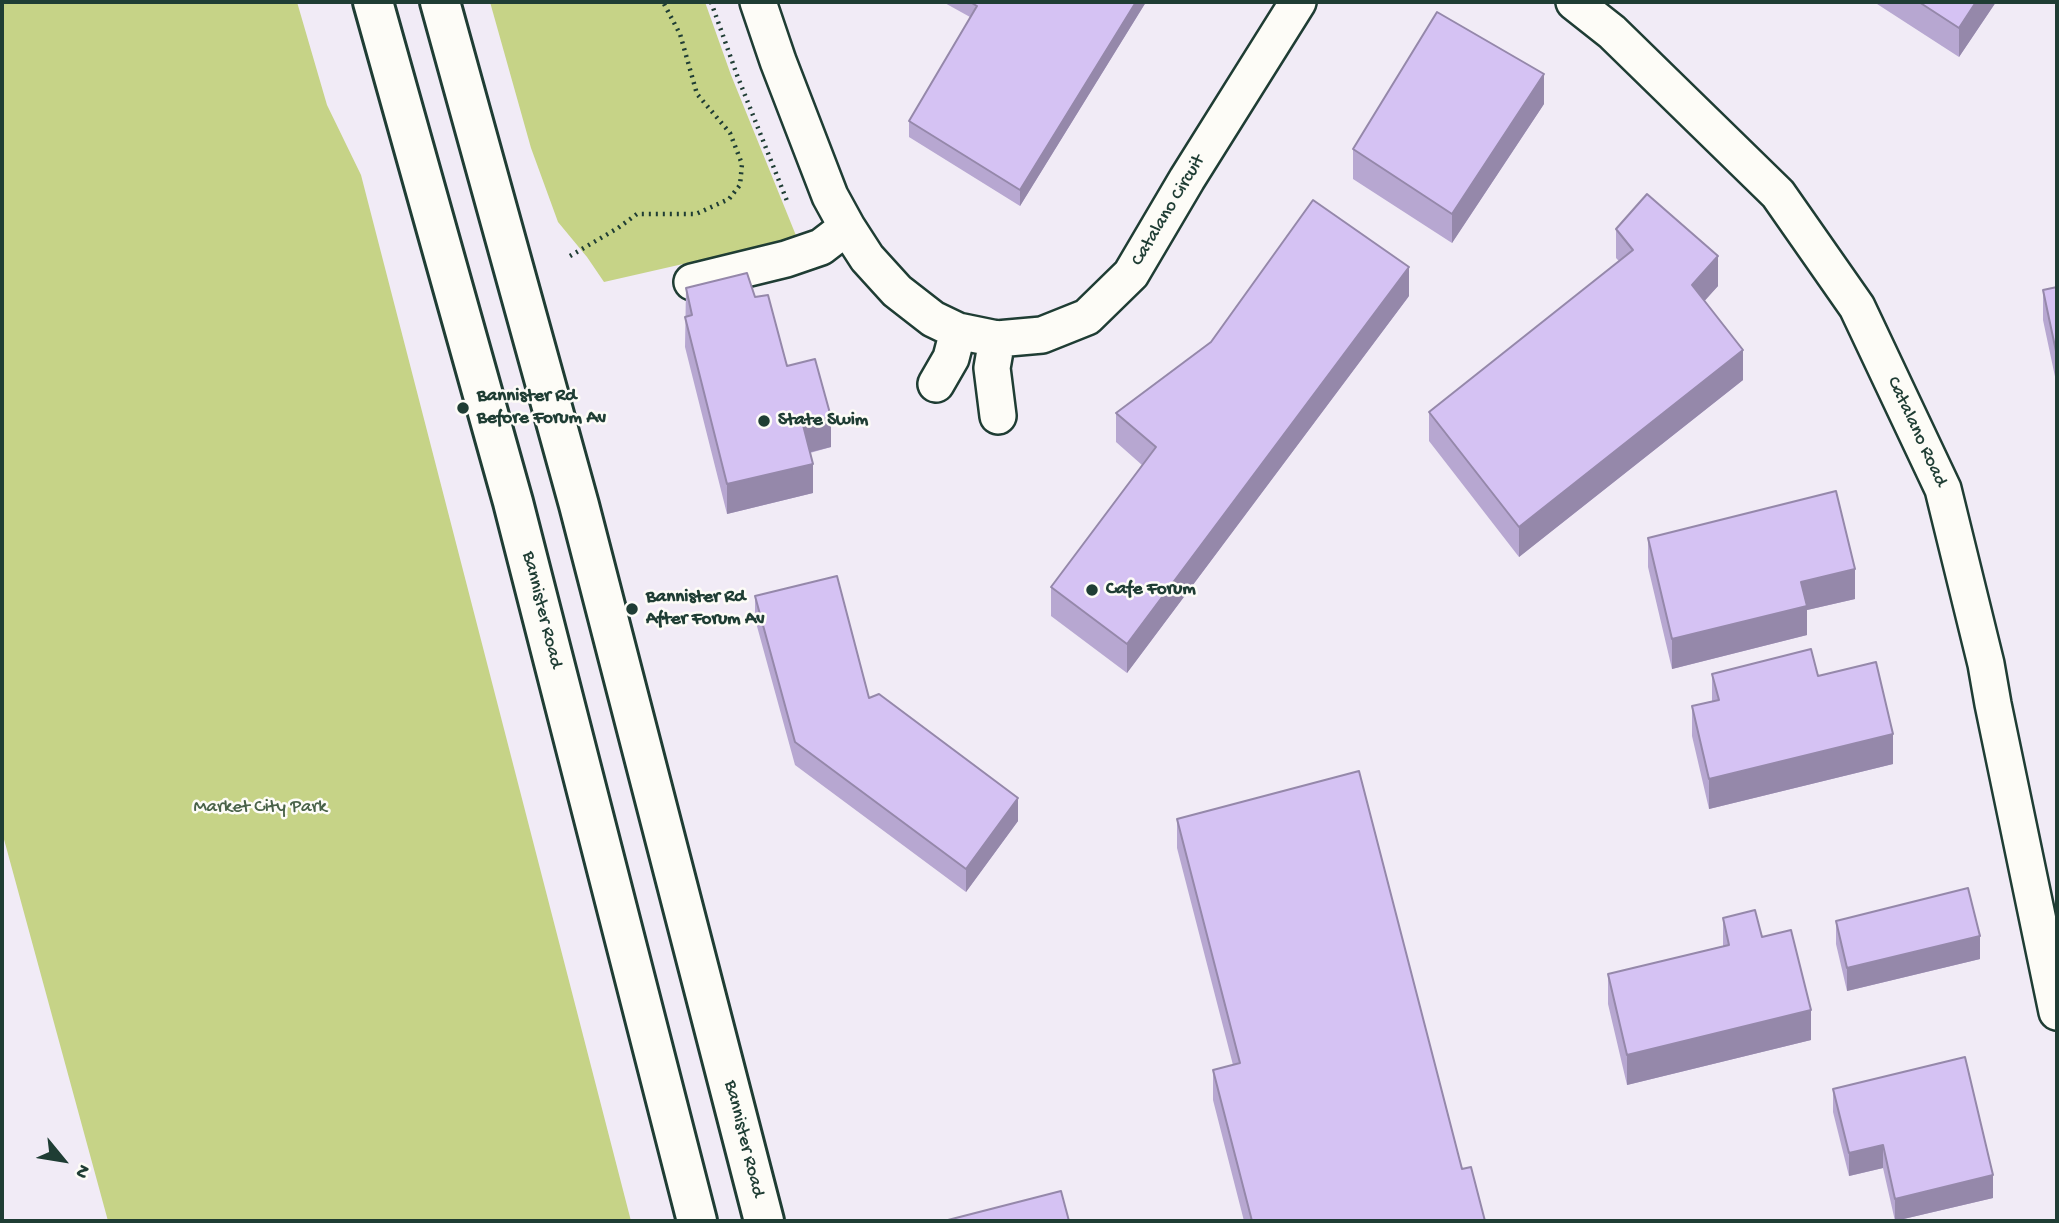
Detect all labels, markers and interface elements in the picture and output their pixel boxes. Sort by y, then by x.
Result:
street label: Catalano Circuit [1127,151,1211,271]
street label: Catalano Road [1881,373,1951,491]
place label: Bannister Rd Before Forum Av [477,386,606,430]
marker: Bannister Rd Before Forum Av [455,400,471,416]
place label: State Swim [778,410,868,432]
marker: State Swim [756,413,772,429]
street label: Bannister Road [515,549,567,671]
place label: Cafe Forum [1106,579,1196,601]
marker: Cafe Forum [1084,582,1100,598]
place label: Bannister Rd After Forum Av [646,587,765,631]
marker: Bannister Rd After Forum Av [624,601,640,617]
park label: Market City Park [193,797,327,819]
street label: Bannister Road [717,1078,769,1200]
north arrow [28,1125,98,1195]
text: N [69,1160,95,1182]

